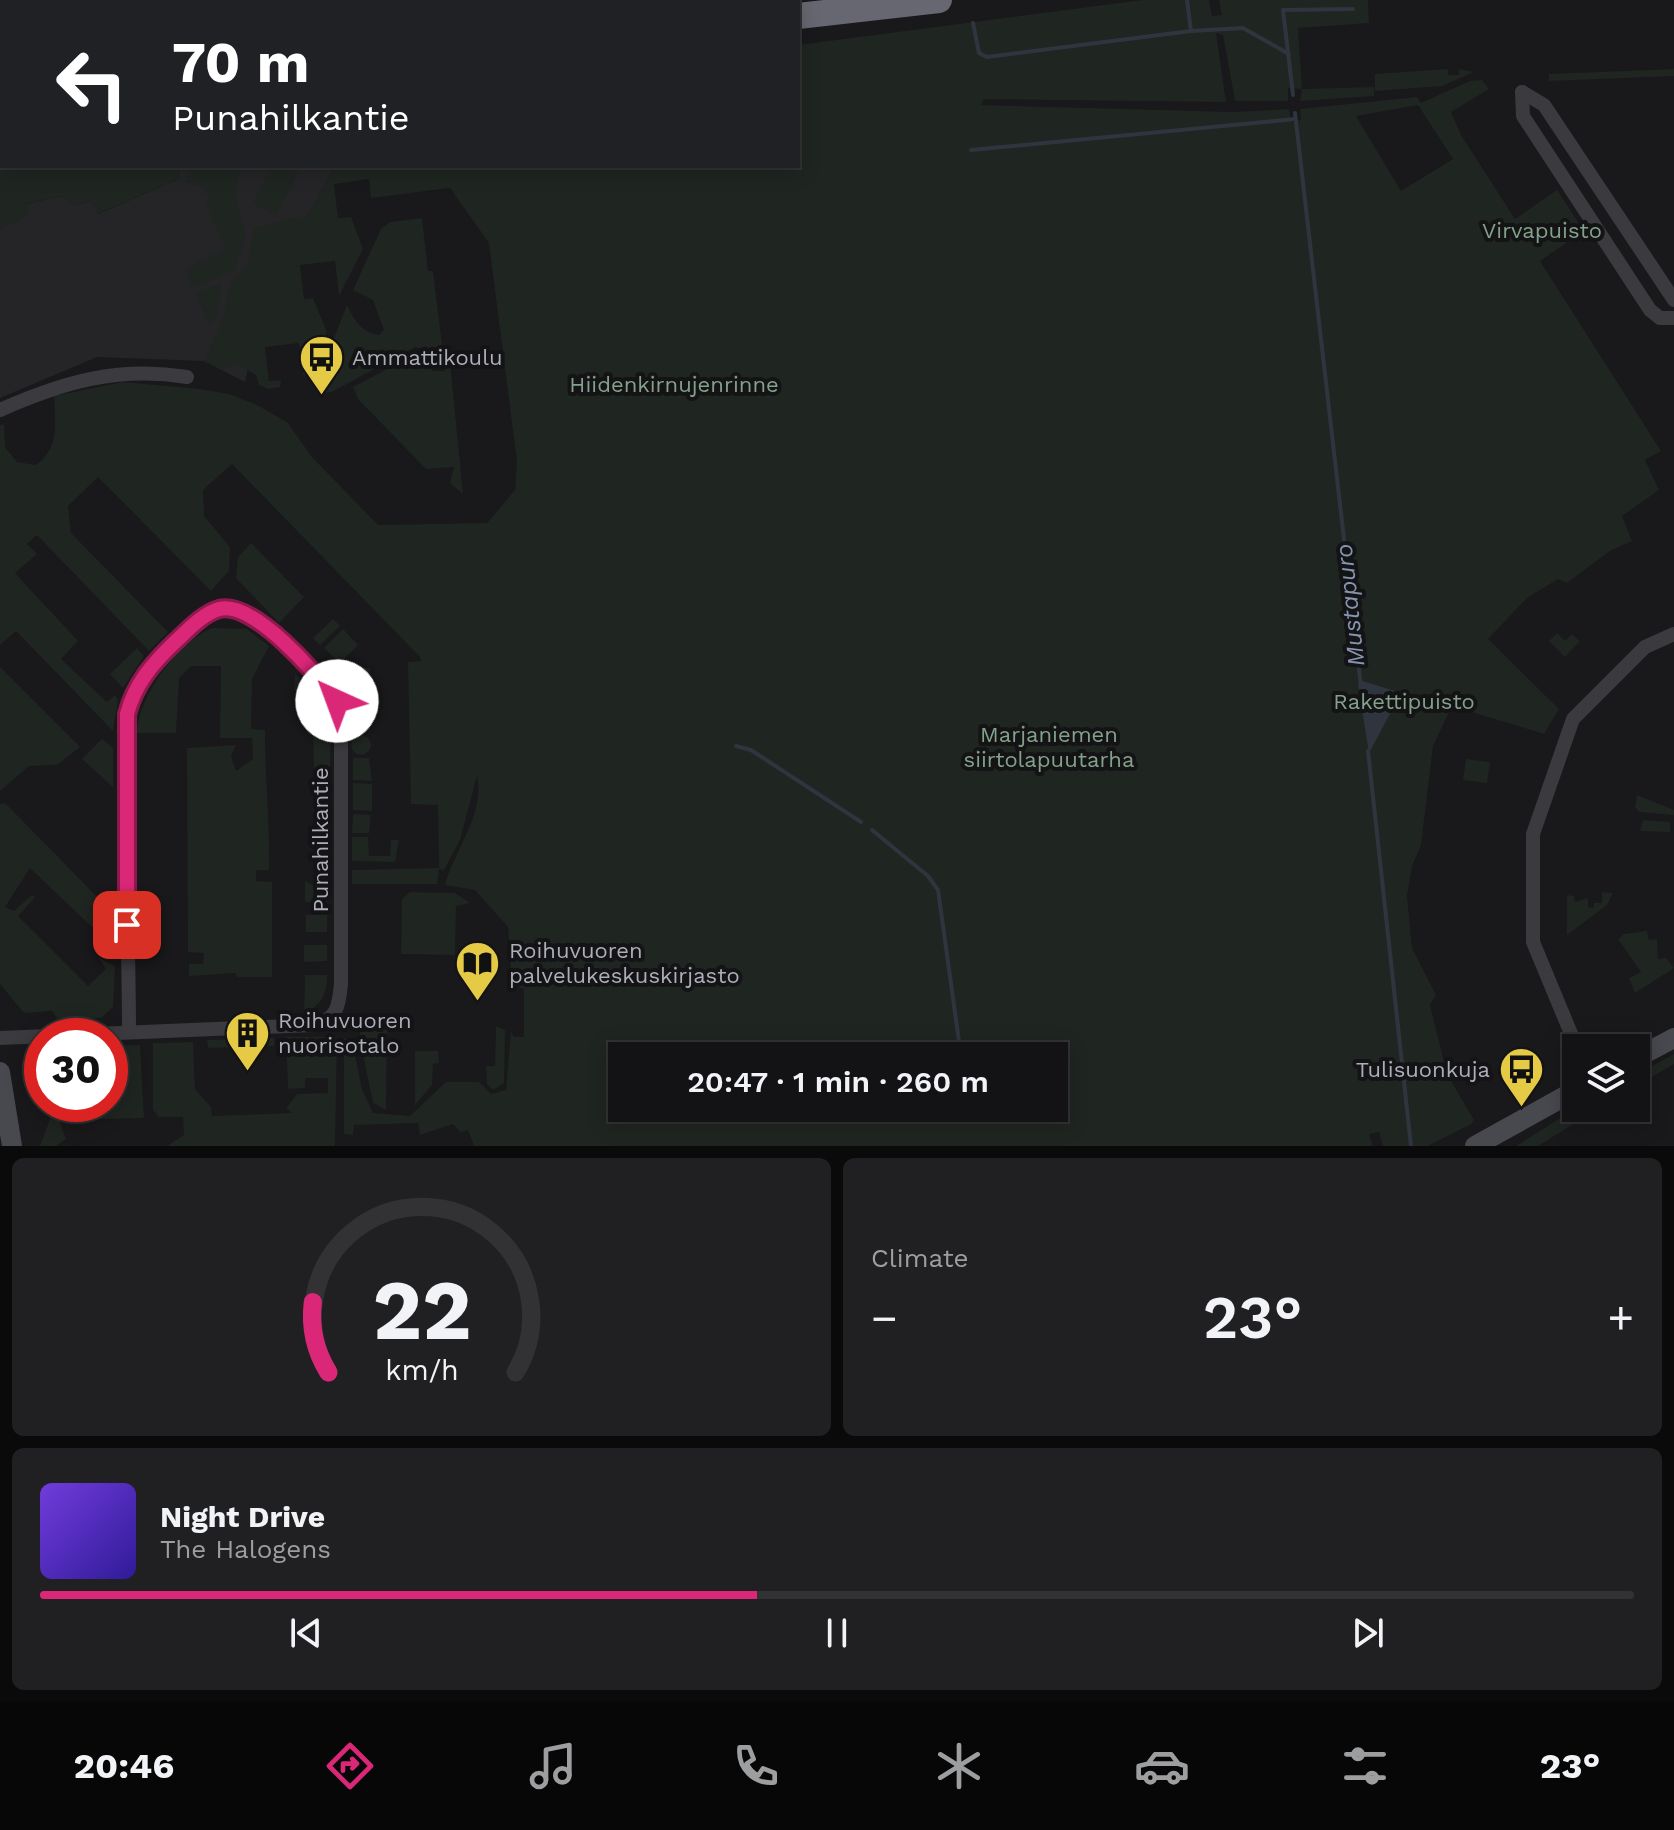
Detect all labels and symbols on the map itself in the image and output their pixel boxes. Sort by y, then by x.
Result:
park label: Virvapuisto [1482,218,1602,243]
bus stop icon: Ammattikoulu [297,333,345,396]
place label: Ammattikoulu [352,345,503,370]
park label: Hiidenkirnujenrinne [569,372,779,397]
water label: Mustapuro [1330,542,1370,668]
position arrow [295,659,379,743]
park label: Rakettipuisto [1333,689,1475,714]
park label: Marjaniemen siirtolapuutarha [964,722,1134,772]
street label: Punahilkantie [308,767,333,913]
pin [93,891,161,959]
place label: Roihuvuoren palvelukeskuskirjasto [509,938,740,988]
library icon: Roihuvuoren palvelukeskuskirjasto [454,939,502,1002]
place label: Roihuvuoren nuorisotalo [278,1008,412,1058]
building icon: Roihuvuoren nuorisotalo [223,1009,271,1072]
speed limit sign: 30 [24,1018,128,1122]
bus stop icon: Tulisuonkuja [1497,1045,1545,1108]
place label: Tulisuonkuja [1356,1057,1490,1082]

